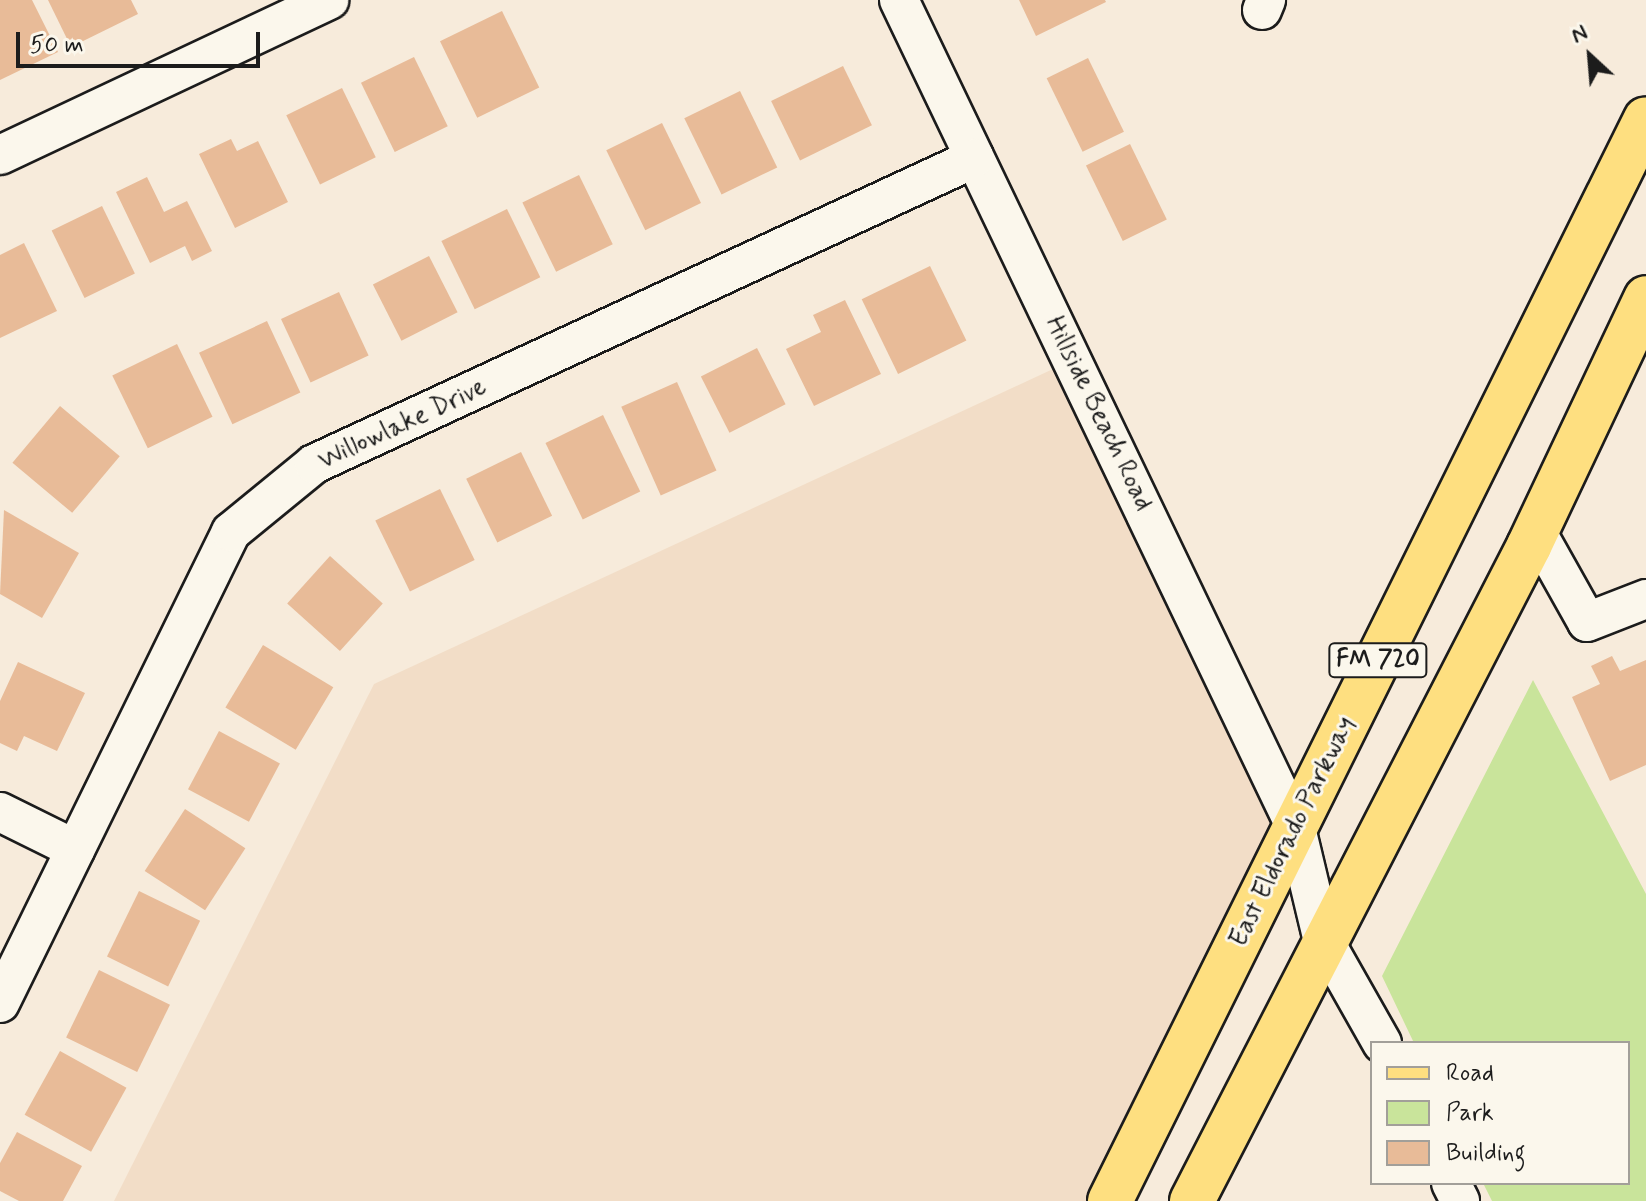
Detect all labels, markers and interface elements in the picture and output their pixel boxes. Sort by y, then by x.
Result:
scale bar [20,16,264,66]
north arrow [1550,16,1630,96]
text: N [1567,19,1592,50]
text: 50 m [30,30,84,61]
street label: Hillside Beach Road [1038,312,1158,516]
street label: Willowlake Drive [314,373,492,477]
road number: FM 720 [1328,640,1428,680]
street label: East Eldorado Parkway [1224,712,1362,952]
legend [1370,1041,1630,1185]
text: Road [1446,1058,1494,1089]
text: Park [1446,1098,1494,1129]
text: Building [1446,1138,1526,1169]

